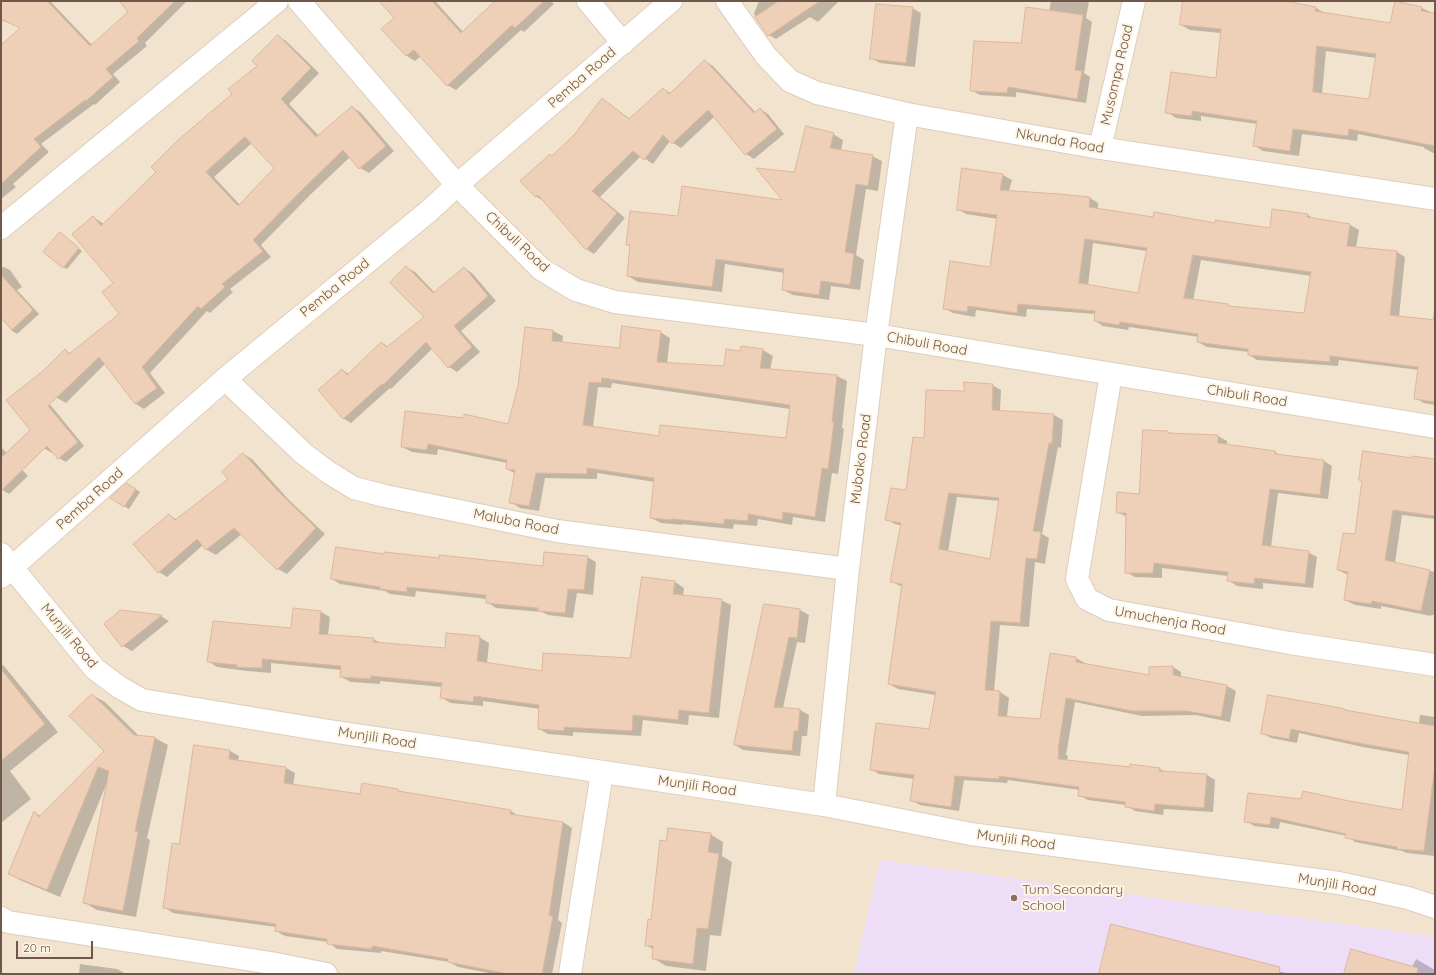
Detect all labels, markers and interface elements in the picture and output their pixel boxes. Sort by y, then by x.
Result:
street label: Musompa Road [1097,23,1137,127]
street label: Pemba Road [545,44,619,112]
street label: Nkunda Road [1015,125,1105,157]
street label: Chibuli Road [482,208,552,276]
street label: Pemba Road [297,255,373,321]
street label: Chibuli Road [886,329,968,359]
street label: Chibuli Road [1206,381,1288,411]
street label: Mubako Road [847,413,875,505]
street label: Pemba Road [53,465,127,533]
street label: Maluba Road [472,505,560,539]
street label: Munjili Road [37,600,101,672]
street label: Umuchenja Road [1113,603,1227,639]
street label: Munjili Road [337,724,417,752]
street label: Munjili Road [657,772,737,800]
street label: Munjili Road [976,826,1056,854]
street label: Munjili Road [1297,870,1377,900]
place label: Tum Secondary School [1022,882,1123,914]
marker: Tum Secondary School [1009,893,1019,903]
scale bar [18,933,95,959]
text: 20 m [23,940,51,955]

